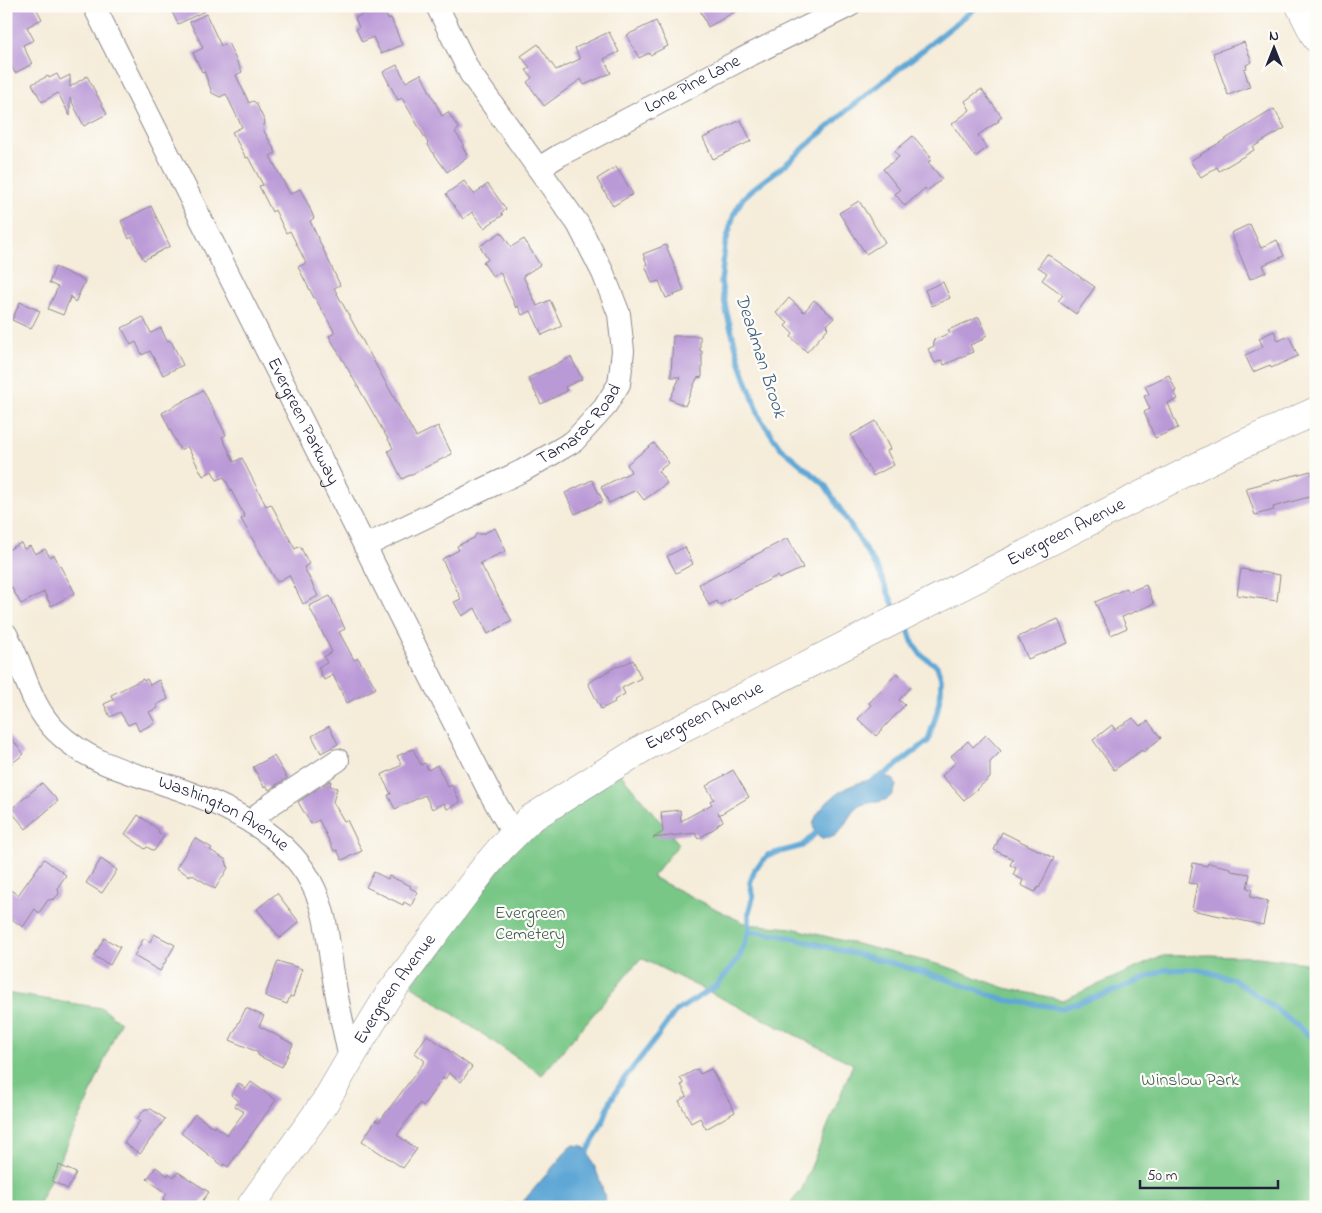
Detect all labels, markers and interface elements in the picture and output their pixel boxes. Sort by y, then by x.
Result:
north arrow [1250,22,1300,72]
text: N [1269,26,1279,47]
street label: Lone Pine Lane [640,48,746,121]
water label: Deadman Brook [727,291,793,422]
street label: Evergreen Parkway [260,353,345,490]
street label: Tamarac Road [533,379,629,473]
street label: Evergreen Avenue [1003,492,1131,574]
street label: Evergreen Avenue [641,676,769,758]
street label: Washington Avenue [155,770,295,859]
park label: Evergreen Cemetery [495,901,565,948]
street label: Evergreen Avenue [348,928,444,1050]
park label: Winslow Park [1141,1068,1239,1094]
scale bar [1140,1158,1277,1190]
text: 50 m [1147,1165,1178,1187]

